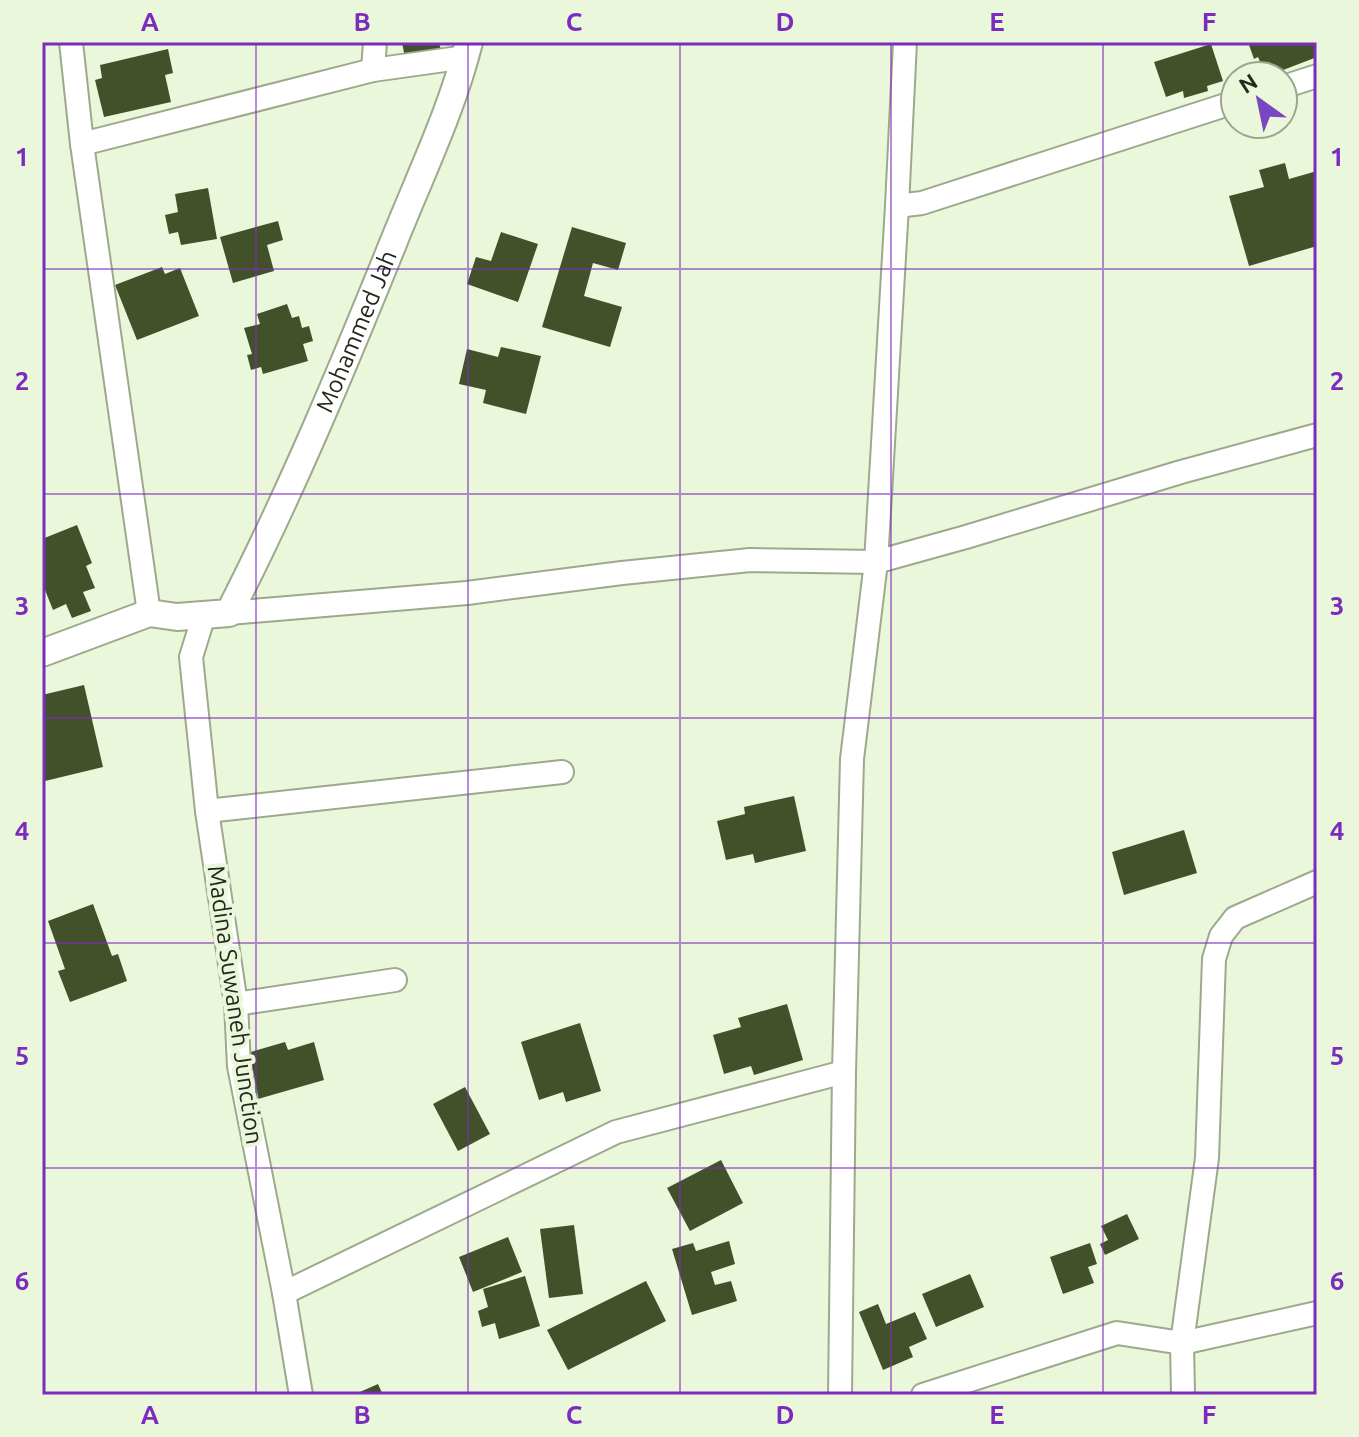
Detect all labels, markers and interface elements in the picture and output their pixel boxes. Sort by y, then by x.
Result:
text: A [141,7,160,36]
text: B [353,7,371,36]
text: C [566,7,583,36]
text: D [776,7,794,36]
text: E [989,7,1005,36]
text: F [1202,7,1216,36]
north arrow [1219,60,1299,140]
text: N [1234,68,1262,98]
text: 1 [15,142,29,171]
text: 1 [1330,142,1344,171]
street label: Mohammed Jah [310,246,402,416]
text: 2 [15,366,29,395]
text: 2 [1330,366,1344,395]
text: 3 [15,591,29,620]
text: 3 [1330,591,1344,620]
text: 4 [15,816,29,845]
text: 4 [1330,816,1344,845]
street label: Madina Suwaneh Junction [203,864,268,1146]
text: 5 [15,1041,29,1070]
text: 5 [1330,1041,1344,1070]
text: 6 [15,1266,29,1295]
text: 6 [1330,1266,1344,1295]
text: A [141,1400,160,1429]
text: B [353,1400,371,1429]
text: C [566,1400,583,1429]
text: D [776,1400,794,1429]
text: E [989,1400,1005,1429]
text: F [1202,1400,1216,1429]

